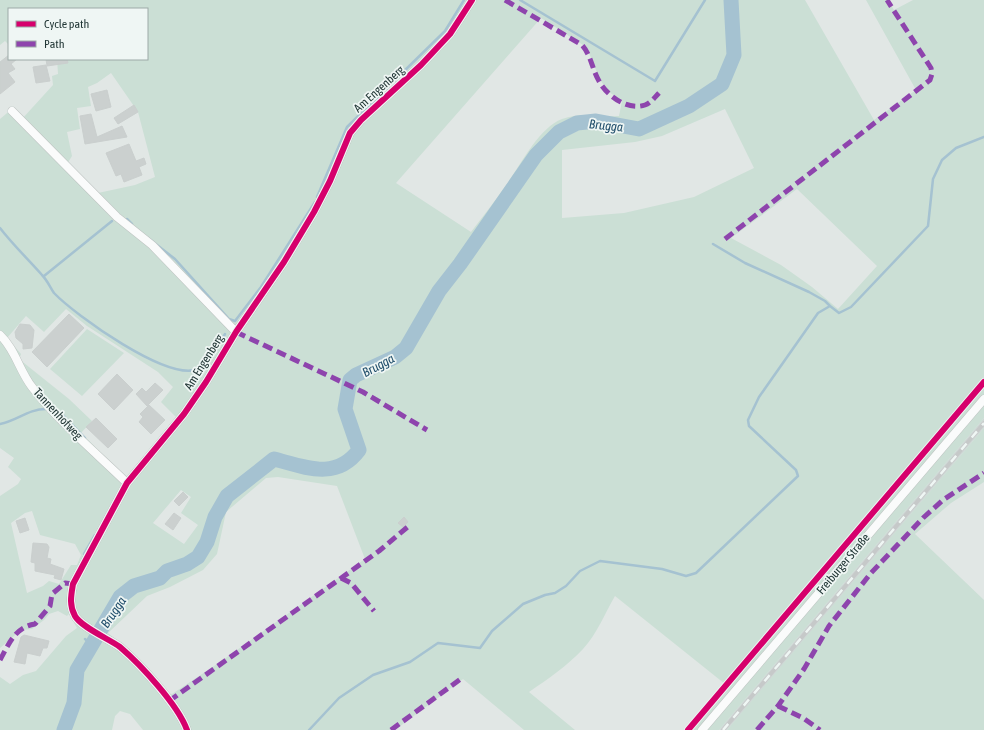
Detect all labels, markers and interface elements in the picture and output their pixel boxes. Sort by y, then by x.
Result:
legend [8,8,148,60]
text: Cycle path [44,17,89,31]
text: Path [44,37,65,51]
street label: Am Engenberg [351,62,408,115]
water label: Brugga [588,116,624,135]
street label: Am Engenberg [181,331,227,392]
water label: Brugga [360,351,397,380]
street label: Tannenhofweg [31,385,86,443]
street label: Freiburger Straße [814,531,872,597]
water label: Brugga [98,594,129,631]

